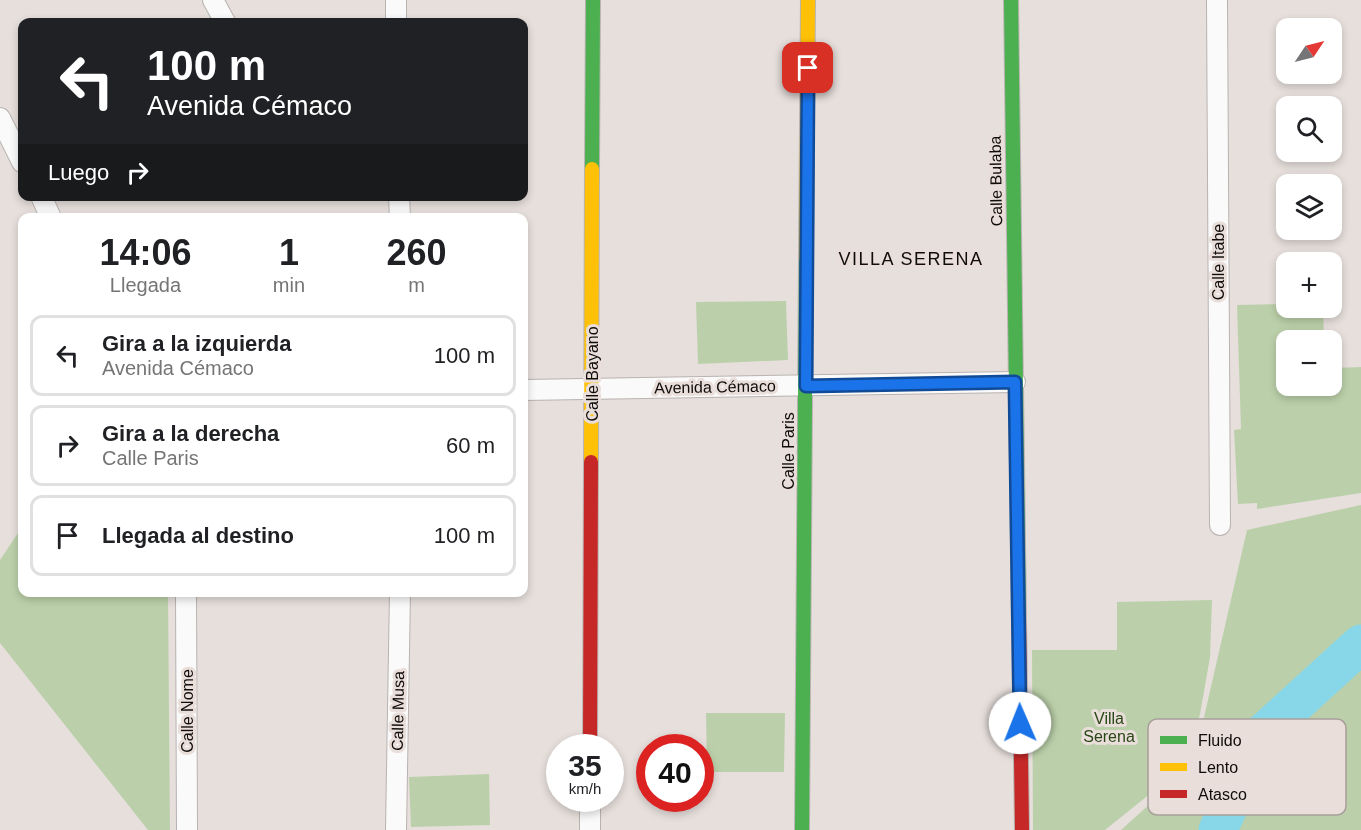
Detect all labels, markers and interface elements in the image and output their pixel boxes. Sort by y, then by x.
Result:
north arrow [1276,18,1342,84]
map controls [1276,18,1342,396]
icon: left [48,42,126,120]
text: 100 m [147,42,266,89]
pin [782,42,833,93]
icon: arrive [791,51,824,84]
text: Avenida Cémaco [147,91,352,121]
button: search [1276,96,1342,162]
street label: Calle Bulaba [987,135,1005,227]
icon: right [121,156,154,189]
text: Luego [48,160,109,185]
button: layers [1276,174,1342,240]
street label: Calle Itabe [1210,224,1227,300]
text: 14:06 [99,232,191,273]
text: 1 [279,232,299,273]
text: 260 [386,232,447,273]
district label: VILLA SERENA [838,249,984,269]
button: + [1276,252,1342,318]
text: Llegada [110,274,181,296]
text: min [273,274,305,296]
text: m [408,274,425,296]
street label: Calle Bayano [584,326,601,422]
button: − [1276,330,1342,396]
text: Gira a la izquierda [102,331,292,356]
icon: left [51,339,84,372]
text: 100 m [434,343,495,368]
text: Avenida Cémaco [102,357,254,379]
street label: Avenida Cémaco [654,377,776,397]
street label: Calle Paris [780,412,797,490]
text: Gira a la derecha [102,421,279,446]
icon: right [51,429,84,462]
text: 60 m [446,433,495,458]
text: Calle Paris [102,447,199,469]
icon: arrive [51,519,84,552]
text: Llegada al destino [102,523,294,548]
text: 100 m [434,523,495,548]
street label: Calle Nome [179,669,196,753]
street label: Calle Musa [389,671,407,751]
position arrow [988,691,1052,755]
park label: Villa Serena [1083,710,1135,745]
legend [1148,719,1346,815]
text: Fluido [1198,732,1242,749]
speed limit sign: 40 [636,734,714,812]
text: 35 [568,749,602,782]
text: Lento [1198,759,1238,776]
text: km/h [569,780,601,797]
text: Atasco [1198,786,1247,803]

